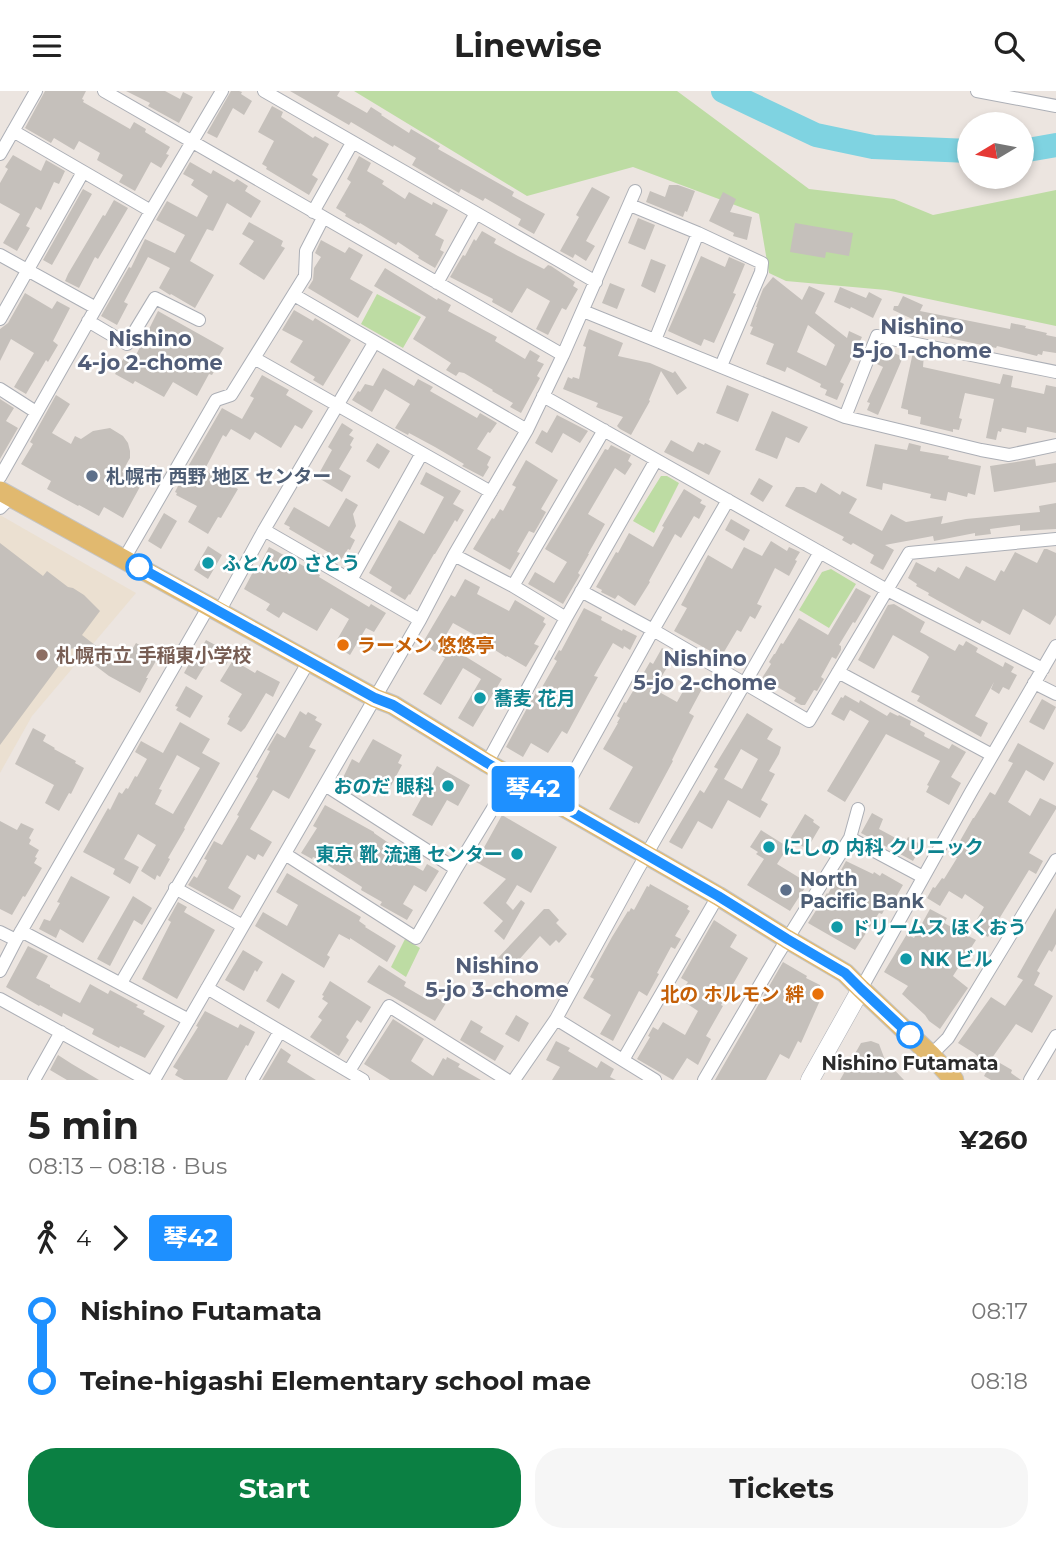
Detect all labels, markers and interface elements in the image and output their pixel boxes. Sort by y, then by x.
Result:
text: Linewise [454,26,602,65]
icon: menu [28,27,66,65]
icon: search [990,27,1028,65]
north arrow [957,112,1034,189]
map controls [957,112,1034,189]
district label: Nishino 5-jo 1-chome [852,314,992,363]
district label: Nishino 4-jo 2-chome [77,326,223,375]
place label: 札幌市 西野 地区 センター [106,465,331,488]
marker: 札幌市 西野 地区 センター [84,468,100,484]
place label: ふとんの さとう [222,552,360,575]
unlabelled marker [126,554,152,580]
marker: ふとんの さとう [200,555,216,571]
place label: ラーメン 悠悠亭 [357,634,495,657]
marker: ラーメン 悠悠亭 [335,637,351,653]
place label: 札幌市立 手稲東小学校 [56,644,251,667]
district label: Nishino 5-jo 2-chome [633,646,777,695]
marker: 札幌市立 手稲東小学校 [34,647,50,663]
place label: 蕎麦 花月 [494,687,575,710]
marker: 蕎麦 花月 [472,690,488,706]
line badge: 琴42 [493,766,573,812]
text: 琴42 [506,774,560,803]
place label: おのだ 眼科 [334,775,434,798]
marker: おのだ 眼科 [440,778,456,794]
place label: にしの 内科 クリニック [783,836,984,859]
marker: にしの 内科 クリニック [761,839,777,855]
place label: 東京 靴 流通 センター [316,843,503,866]
marker: 東京 靴 流通 センター [509,846,525,862]
place label: North Pacific Bank [800,868,924,913]
marker: North Pacific Bank [778,882,794,898]
place label: ドリームス ほくおう [851,916,1027,939]
marker: ドリームス ほくおう [829,919,845,935]
place label: NK ビル [920,948,993,971]
marker: NK ビル [898,951,914,967]
district label: Nishino 5-jo 3-chome [425,953,569,1002]
place label: 北の ホルモン 絆 [660,983,804,1006]
marker: 北の ホルモン 絆 [810,986,826,1002]
marker: Nishino Futamata [897,1022,923,1048]
place label: Nishino Futamata [822,1052,998,1075]
text: 5 min [28,1102,139,1149]
text: ¥260 [959,1124,1028,1156]
text: 08:13 – 08:18 · Bus [28,1152,227,1180]
icon: walk [28,1219,66,1257]
icon: forward [101,1219,139,1257]
text: 琴42 [163,1223,218,1252]
text: 4 [76,1224,91,1252]
text: Nishino Futamata [80,1295,322,1327]
text: 08:17 [971,1297,1028,1325]
text: Teine-higashi Elementary school mae [80,1365,591,1397]
text: 08:18 [970,1367,1028,1395]
button: Start [28,1448,521,1528]
button: Tickets [535,1448,1028,1528]

